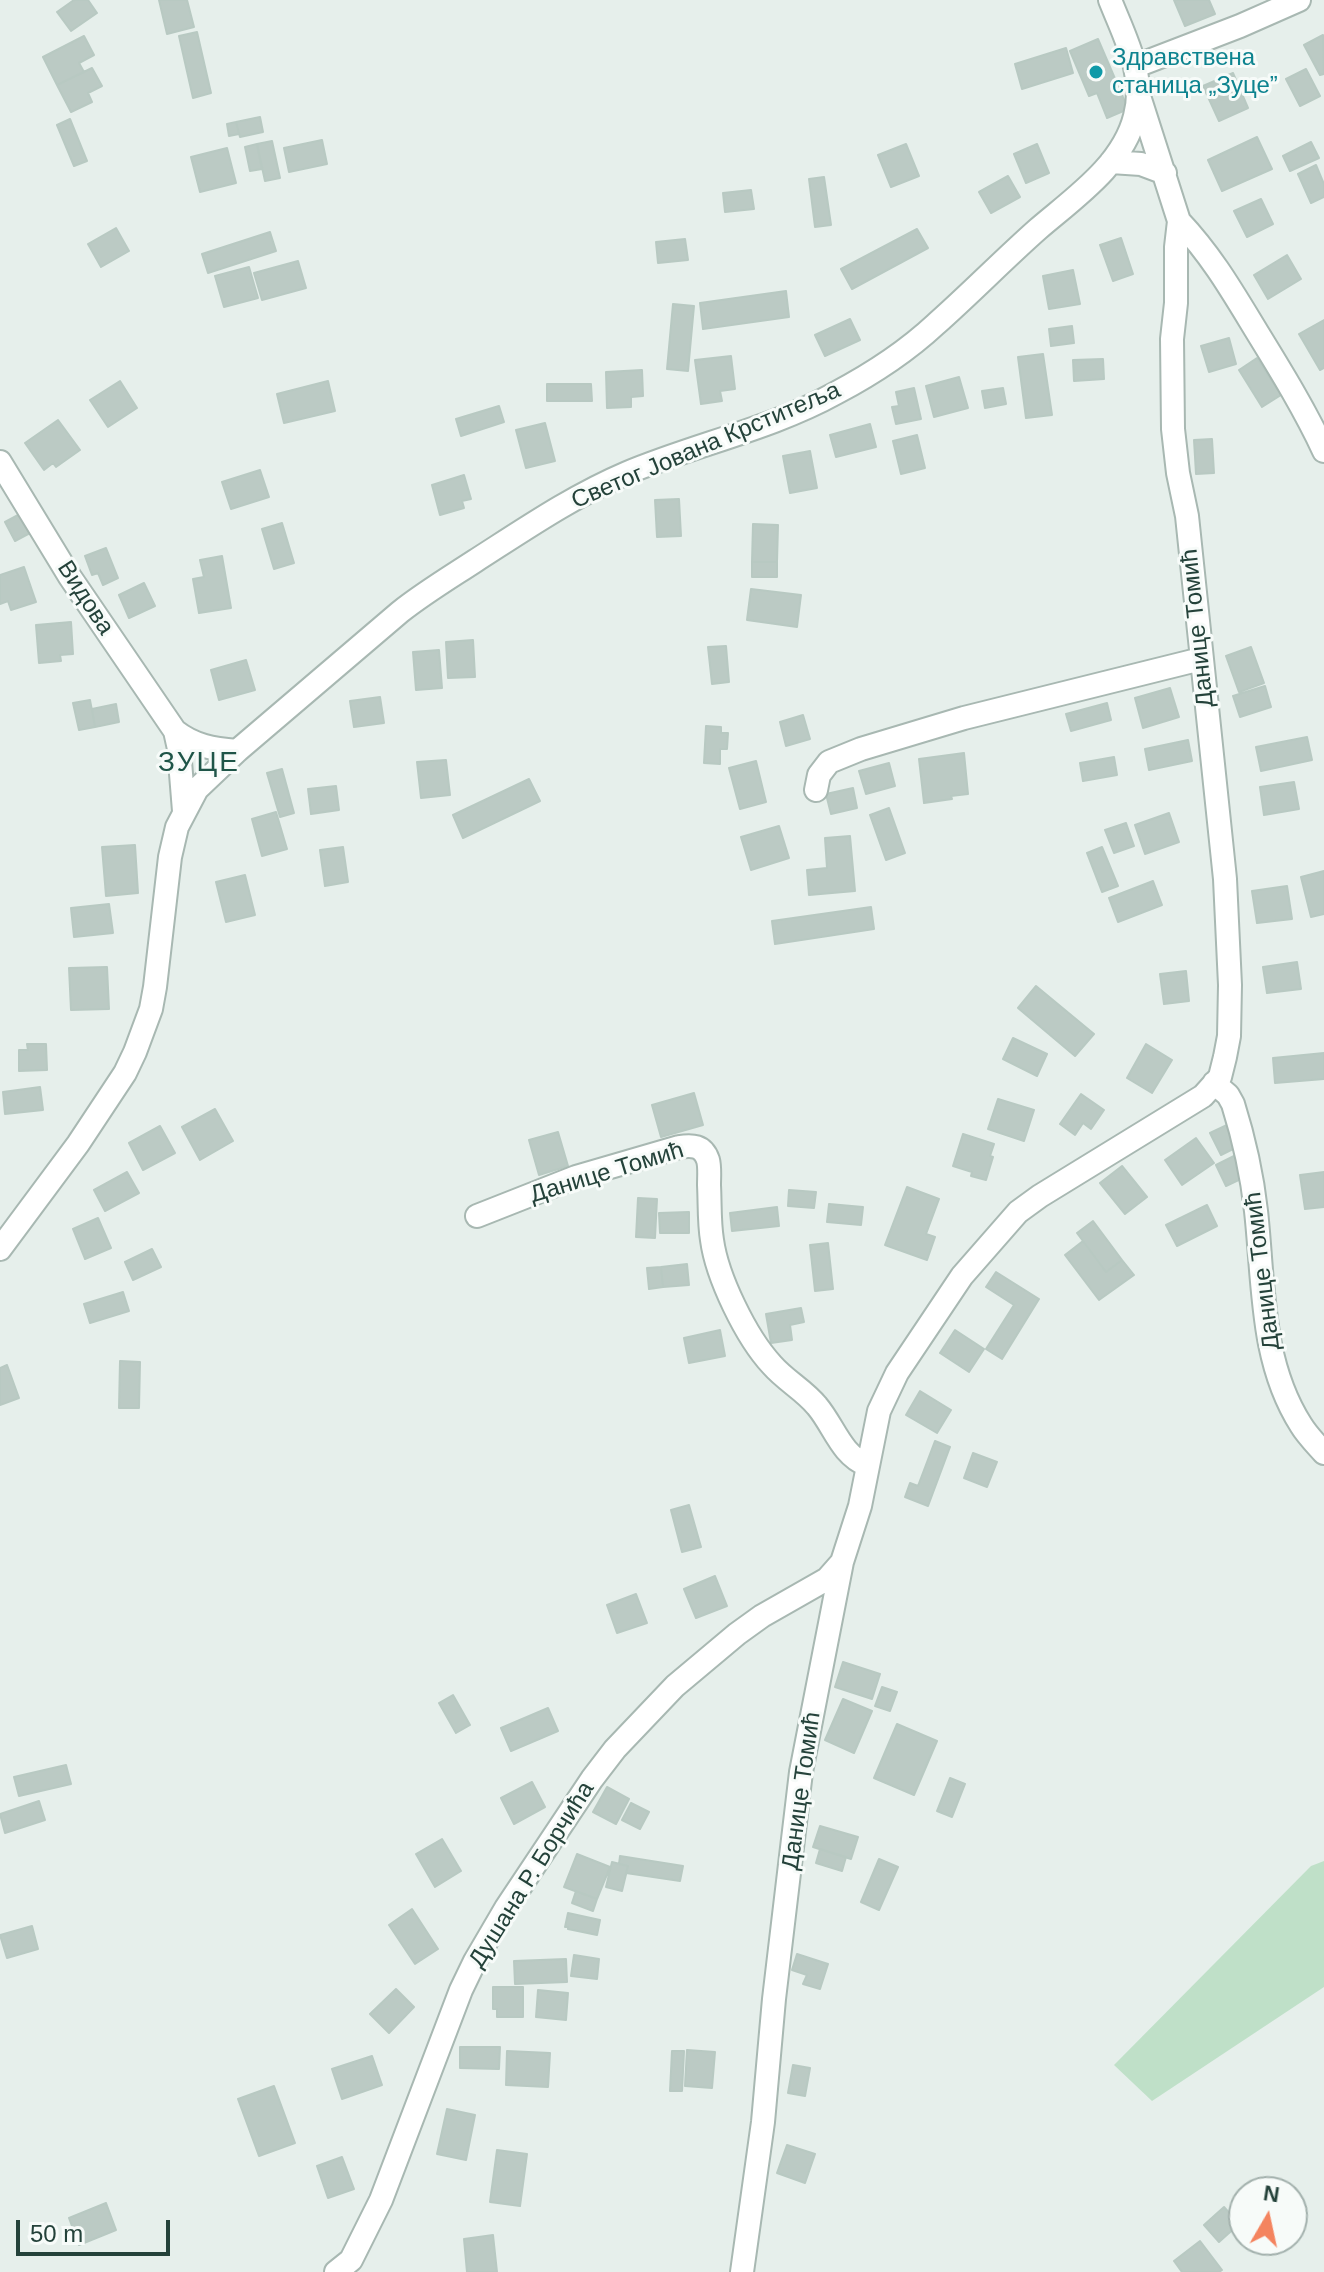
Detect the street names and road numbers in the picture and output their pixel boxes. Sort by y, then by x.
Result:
street label: Светог Јована Крститеља [567,376,845,516]
street label: Данице Томић [1175,547,1221,709]
street label: Видова [50,556,120,640]
street label: Данице Томић [527,1136,687,1210]
street label: Данице Томић [1239,1190,1287,1352]
street label: Данице Томић [777,1710,827,1872]
street label: Душана Р. Борчића [463,1777,601,1973]

